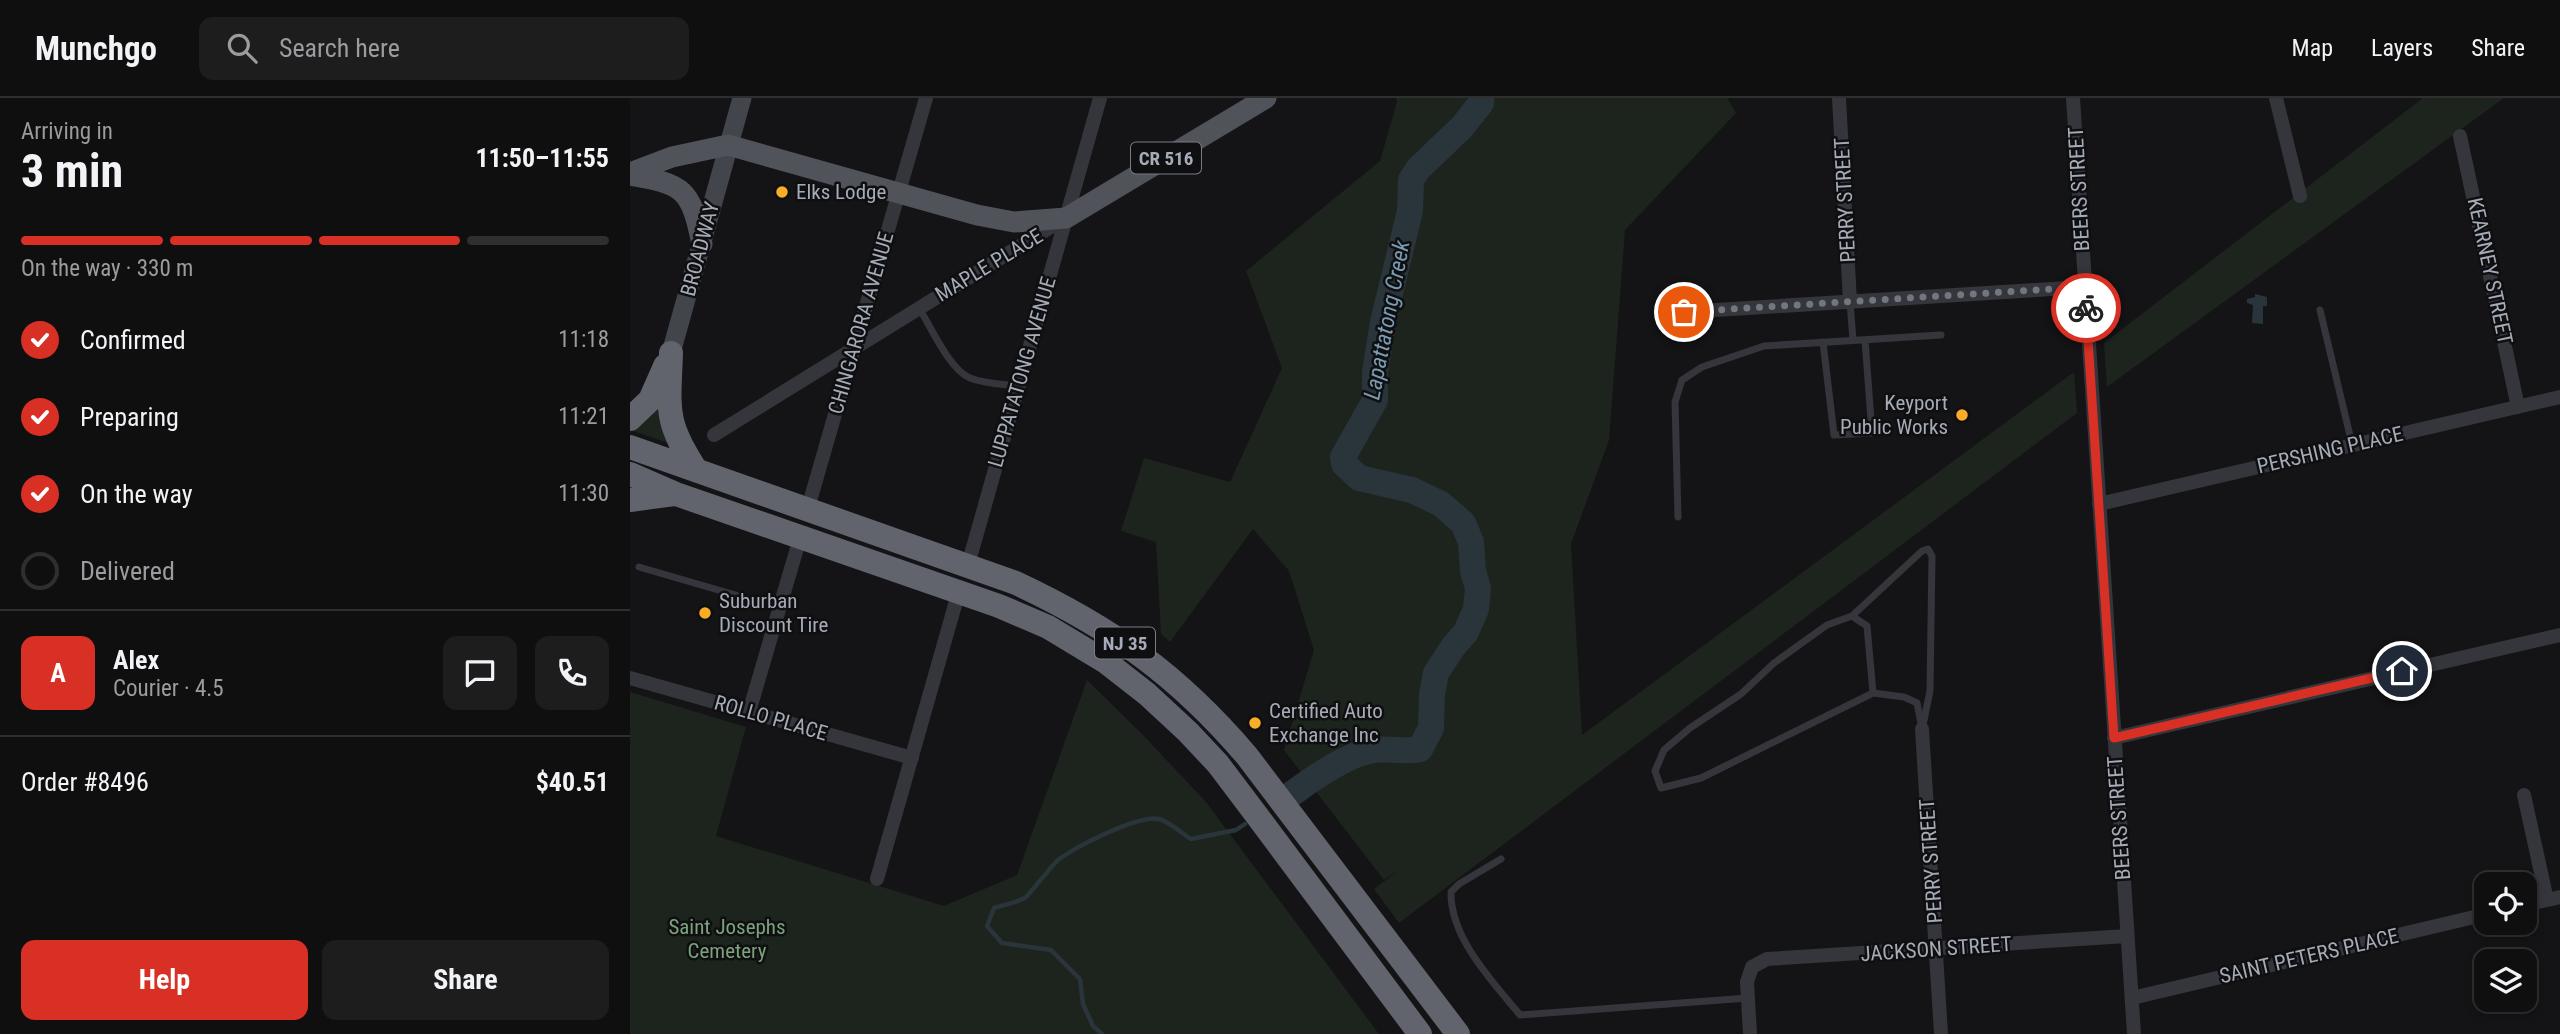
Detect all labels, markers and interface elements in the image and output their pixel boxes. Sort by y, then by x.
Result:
search box [199,17,689,80]
text: Munchgo [35,29,157,68]
icon: search [223,29,261,67]
text: Search here [279,33,400,63]
text: Map [2292,34,2333,62]
text: Layers [2371,34,2433,62]
text: Share [2471,34,2525,62]
text: Arriving in [21,118,113,145]
street label: BEERS STREET [2064,126,2094,252]
street label: PERRY STREET [1830,137,1860,263]
road number: CR 516 [1131,142,1201,174]
text: 11:50–11:55 [475,143,609,173]
text: 3 min [21,144,123,198]
place label: Elks Lodge [796,180,886,204]
marker: Elks Lodge [774,184,790,200]
street label: KEARNEY STREET [2463,195,2517,347]
street label: BROADWAY [676,199,724,299]
street label: MAPLE PLACE [931,224,1047,306]
street label: CHINGARORA AVENUE [824,229,898,417]
water label: Lapattatong Creek [1358,237,1416,402]
text: On the way · 330 m [21,255,193,282]
courier [2051,273,2121,343]
street label: LUPPATATONG AVENUE [983,274,1061,470]
pin [1654,282,1714,342]
icon: bike [2067,289,2105,327]
icon: bag [1665,293,1703,331]
icon: check [21,321,59,359]
text: Confirmed [80,325,186,355]
text: 11:18 [558,326,609,353]
place label: Keyport Public Works [1840,391,1948,439]
icon: check [21,398,59,436]
text: Preparing [80,402,179,432]
text: 11:21 [558,403,609,430]
marker: Keyport Public Works [1954,407,1970,423]
street label: PERSHING PLACE [2255,422,2405,478]
icon: check [21,475,59,513]
text: On the way [80,479,193,509]
text: 11:30 [558,480,609,507]
text: Delivered [80,556,175,586]
place label: Suburban Discount Tire [719,589,829,637]
marker: Suburban Discount Tire [697,605,713,621]
road number: NJ 35 [1095,628,1155,658]
button: chat [443,636,517,710]
button: phone [535,636,609,710]
pin [2372,641,2432,701]
text: Alex [113,645,159,675]
icon: home [2383,652,2421,690]
text: A [50,658,66,688]
text: Courier · 4.5 [113,675,224,702]
street label: ROLLO PLACE [712,690,830,746]
place label: Certified Auto Exchange Inc [1269,699,1383,747]
marker: Certified Auto Exchange Inc [1247,715,1263,731]
street label: BEERS STREET [2103,755,2135,881]
text: Order #8496 [21,767,149,797]
text: $40.51 [536,767,609,797]
street label: PERRY STREET [1915,798,1947,924]
map controls [2474,872,2537,1012]
button: locate [2474,872,2537,935]
park label: Saint Josephs Cemetery [668,915,786,963]
street label: SAINT PETERS PLACE [2217,924,2401,988]
street label: JACKSON STREET [1860,932,2013,966]
button: Help [21,940,308,1020]
button: Share [322,940,609,1020]
button: layers [2474,949,2537,1012]

